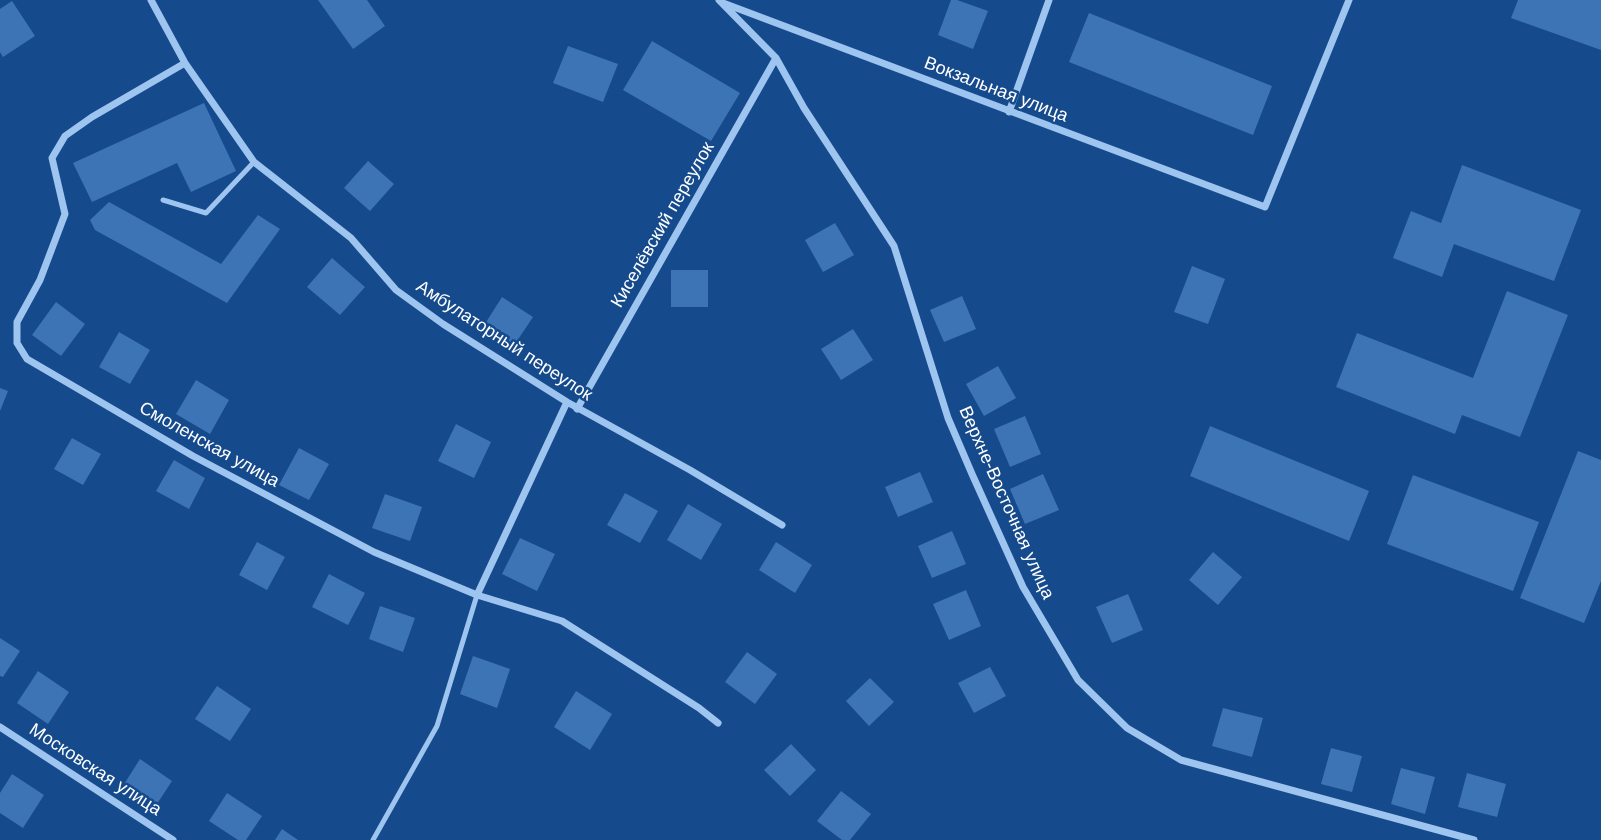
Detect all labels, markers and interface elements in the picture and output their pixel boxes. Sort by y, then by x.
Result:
street label: Вокзальная улица [921,53,1071,127]
street label: Киселёвский переулок [607,138,719,312]
street label: Амбулаторный переулок [412,276,596,406]
street label: Смоленская улица [135,398,283,492]
street label: Верхне-Восточная улица [954,403,1058,603]
street label: Московская улица [25,719,165,821]

